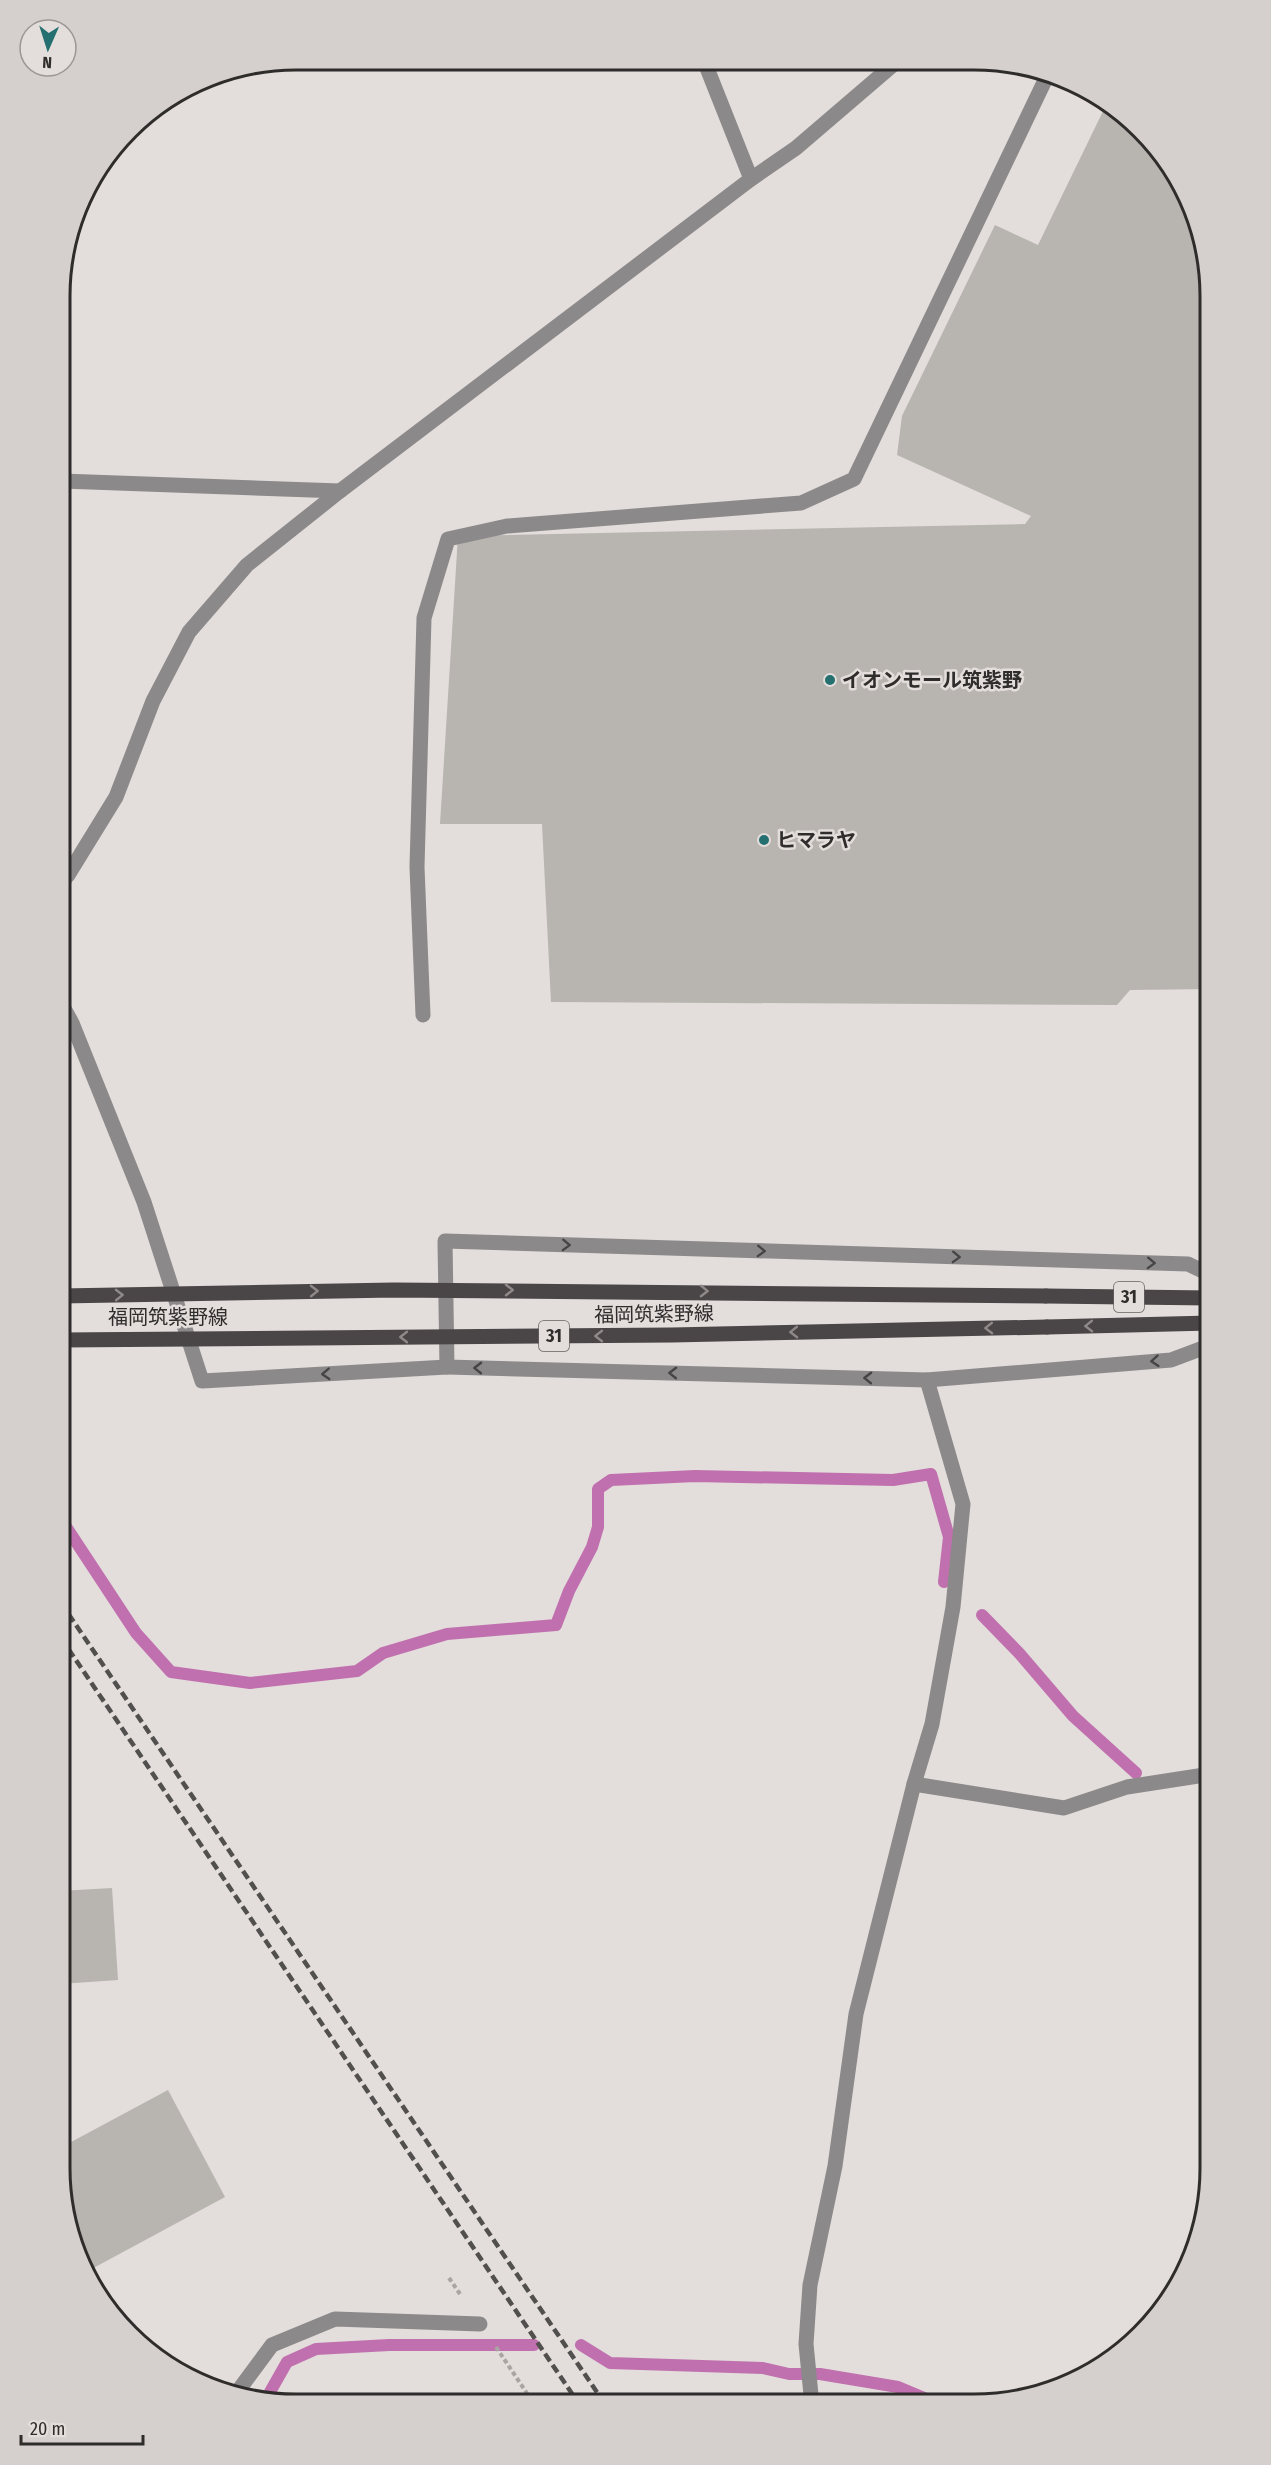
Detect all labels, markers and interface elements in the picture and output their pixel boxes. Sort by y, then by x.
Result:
north arrow [18,18,78,78]
text: N [42,53,53,72]
place label: イオンモール筑紫野 [842,668,1022,692]
marker: イオンモール筑紫野 [823,673,837,687]
place label: ヒマラヤ [776,828,856,852]
marker: ヒマラヤ [757,833,771,847]
one-way arrow [562,1239,571,1251]
one-way arrow [757,1245,766,1257]
one-way arrow [952,1251,961,1263]
one-way arrow [1147,1256,1156,1269]
road number: 31 [1114,1282,1144,1312]
one-way arrow [505,1284,514,1296]
one-way arrow [310,1285,319,1297]
one-way arrow [700,1285,709,1297]
one-way arrow [115,1289,124,1301]
street label: 福岡筑紫野線 [594,1301,714,1327]
street label: 福岡筑紫野線 [108,1305,228,1329]
one-way arrow [1085,1319,1094,1332]
road number: 31 [539,1321,569,1351]
one-way arrow [984,1322,993,1334]
one-way arrow [789,1326,798,1339]
one-way arrow [594,1330,603,1342]
one-way arrow [399,1331,408,1343]
one-way arrow [1151,1355,1160,1368]
one-way arrow [474,1362,483,1374]
one-way arrow [321,1367,330,1380]
one-way arrow [669,1367,678,1379]
one-way arrow [864,1372,873,1384]
scale bar [21,2408,142,2446]
text: 20 m [30,2418,65,2440]

